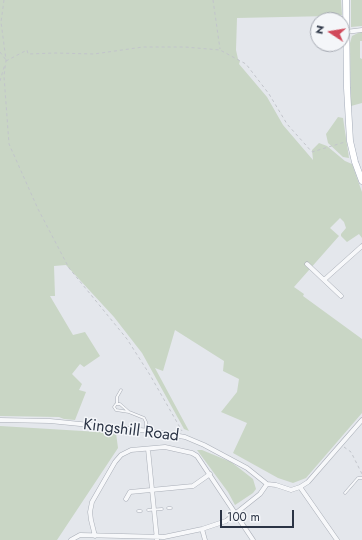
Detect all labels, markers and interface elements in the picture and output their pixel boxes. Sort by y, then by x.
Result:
north arrow [310,12,350,52]
text: N [311,24,328,36]
street label: Kingshill Road [82,416,180,446]
scale bar [222,502,296,528]
text: 100 m [227,508,260,526]

